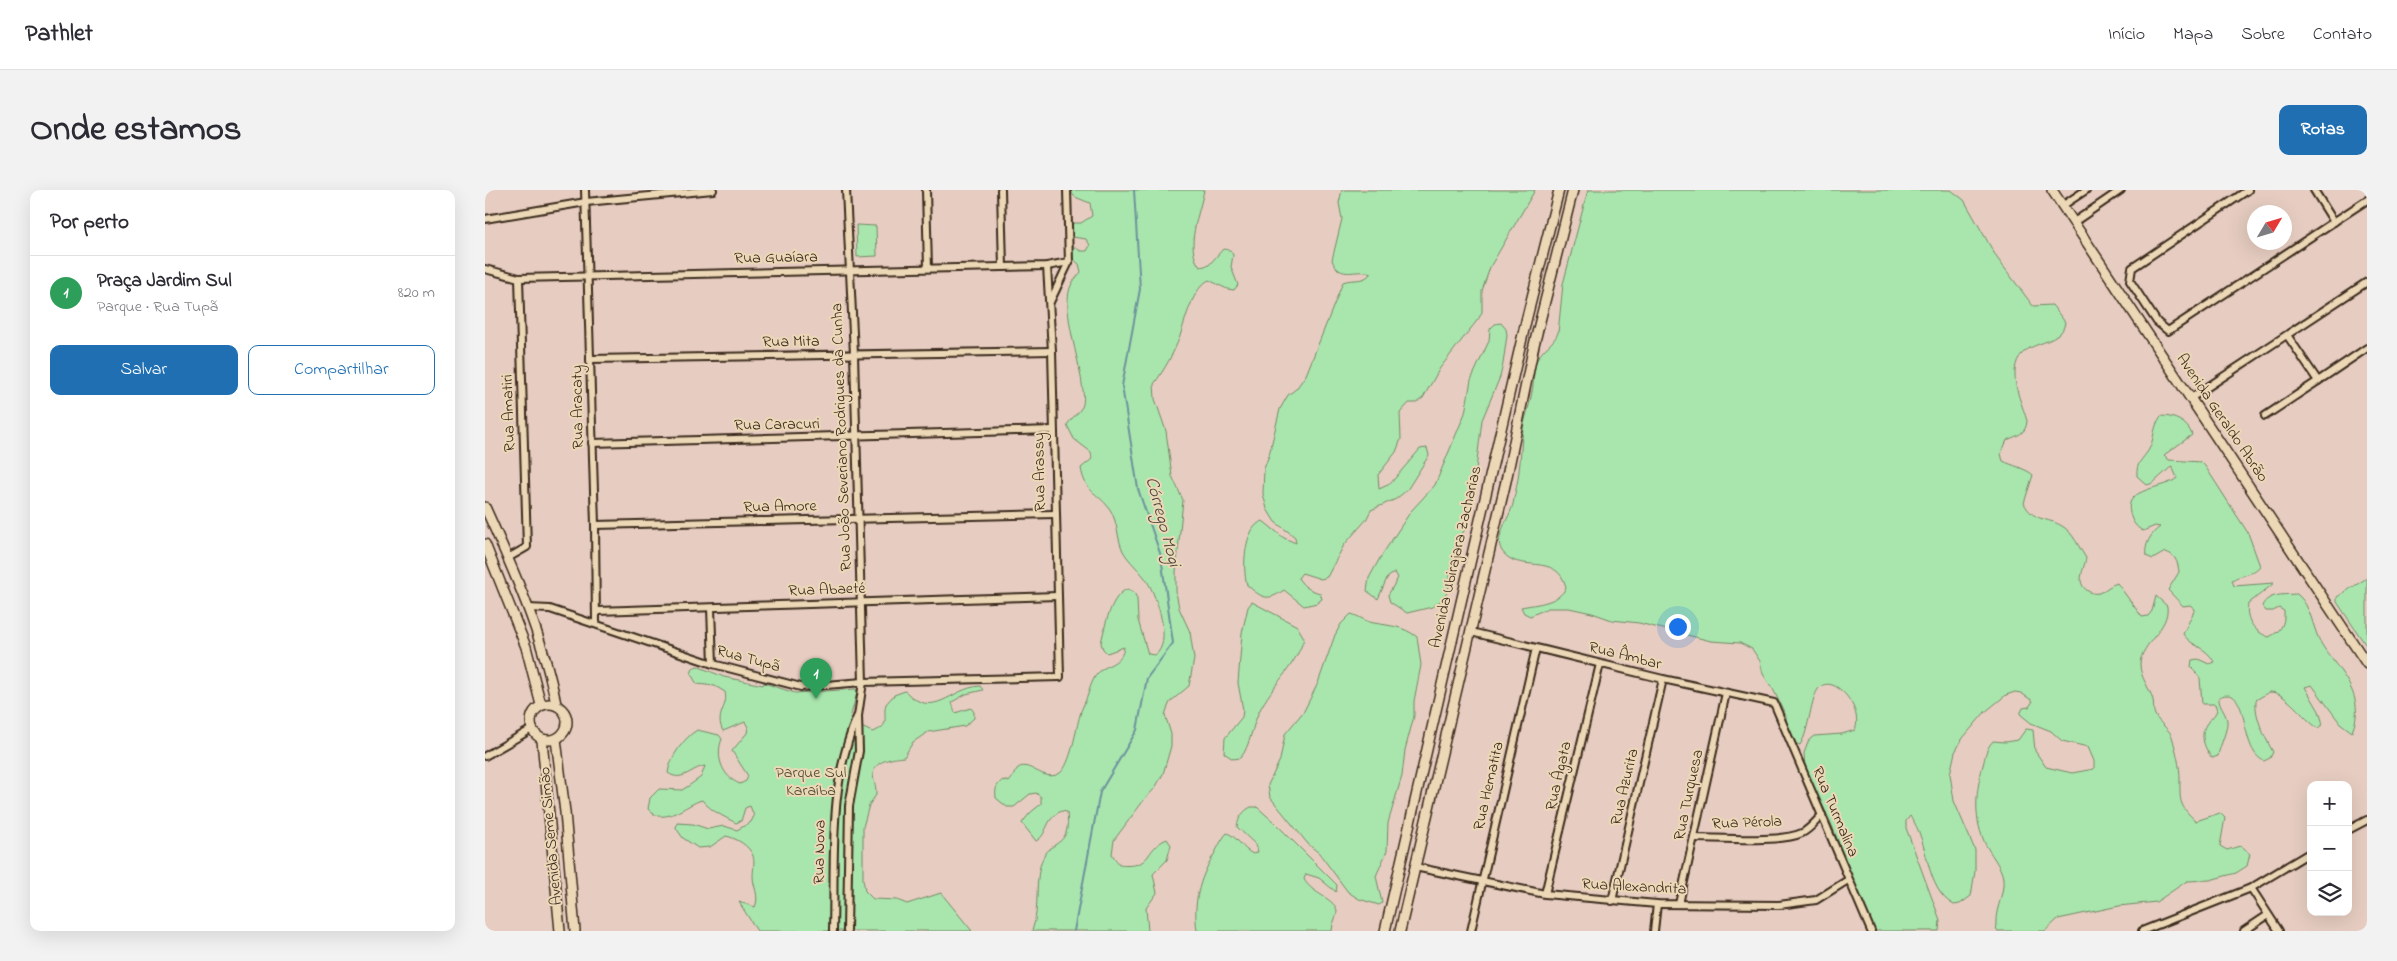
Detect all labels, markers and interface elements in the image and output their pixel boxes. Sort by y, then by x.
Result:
text: Pathlet [25,17,93,52]
text: Início [2108,22,2145,48]
text: Mapa [2173,22,2213,48]
text: Sobre [2241,22,2285,48]
text: Contato [2313,22,2372,48]
text: Onde estamos [30,105,242,156]
button: Rotas [2279,105,2367,155]
north arrow [2247,205,2292,250]
text: Por perto [50,208,129,238]
street label: Rua Guaíara [734,245,818,271]
text: Praça Jardim Sul [97,268,232,295]
text: 1 [63,281,69,305]
text: 820 m [398,281,435,305]
text: Parque · Rua Tupã [97,295,218,319]
street label: Rua João Severiano Rodrigues da Cunha [825,302,859,572]
street label: Rua Mita [762,330,820,354]
button: Salvar [50,345,238,395]
button: Compartilhar [248,345,435,395]
street label: Avenida Geraldo Abrão [2170,349,2274,487]
street label: Rua Aracaty [565,365,591,449]
street label: Rua Amatiri [496,374,522,452]
street label: Rua Caracuri [734,412,820,438]
street label: Rua Arassy [1027,432,1053,512]
street label: Avenida Ubirajara Zacharias [1423,464,1489,650]
water label: Córrego Mogi [1138,474,1187,572]
street label: Rua Amore [743,494,818,520]
street label: Rua Abaeté [788,577,867,603]
your location [1665,614,1691,640]
street label: Rua Âmbar [1586,635,1664,677]
street label: Rua Tupã [714,639,782,679]
pin: 1 [800,658,832,699]
street label: Rua Hematita [1467,739,1511,833]
street label: Rua Ágata [1539,739,1579,813]
street label: Rua Azurita [1605,746,1645,828]
street label: Rua Turquesa [1668,747,1710,843]
park label: Parque Sul Karaíba [776,761,847,803]
street label: Rua Turmalina [1805,763,1865,861]
street label: Avenida Seme Simão [533,766,569,906]
map controls [2307,781,2352,916]
button: + [2307,781,2352,826]
street label: Rua Pérola [1712,810,1782,836]
street label: Rua Nova [807,820,833,884]
button: − [2307,826,2352,871]
button: layers [2307,871,2352,916]
street label: Rua Alexandrita [1581,872,1687,902]

